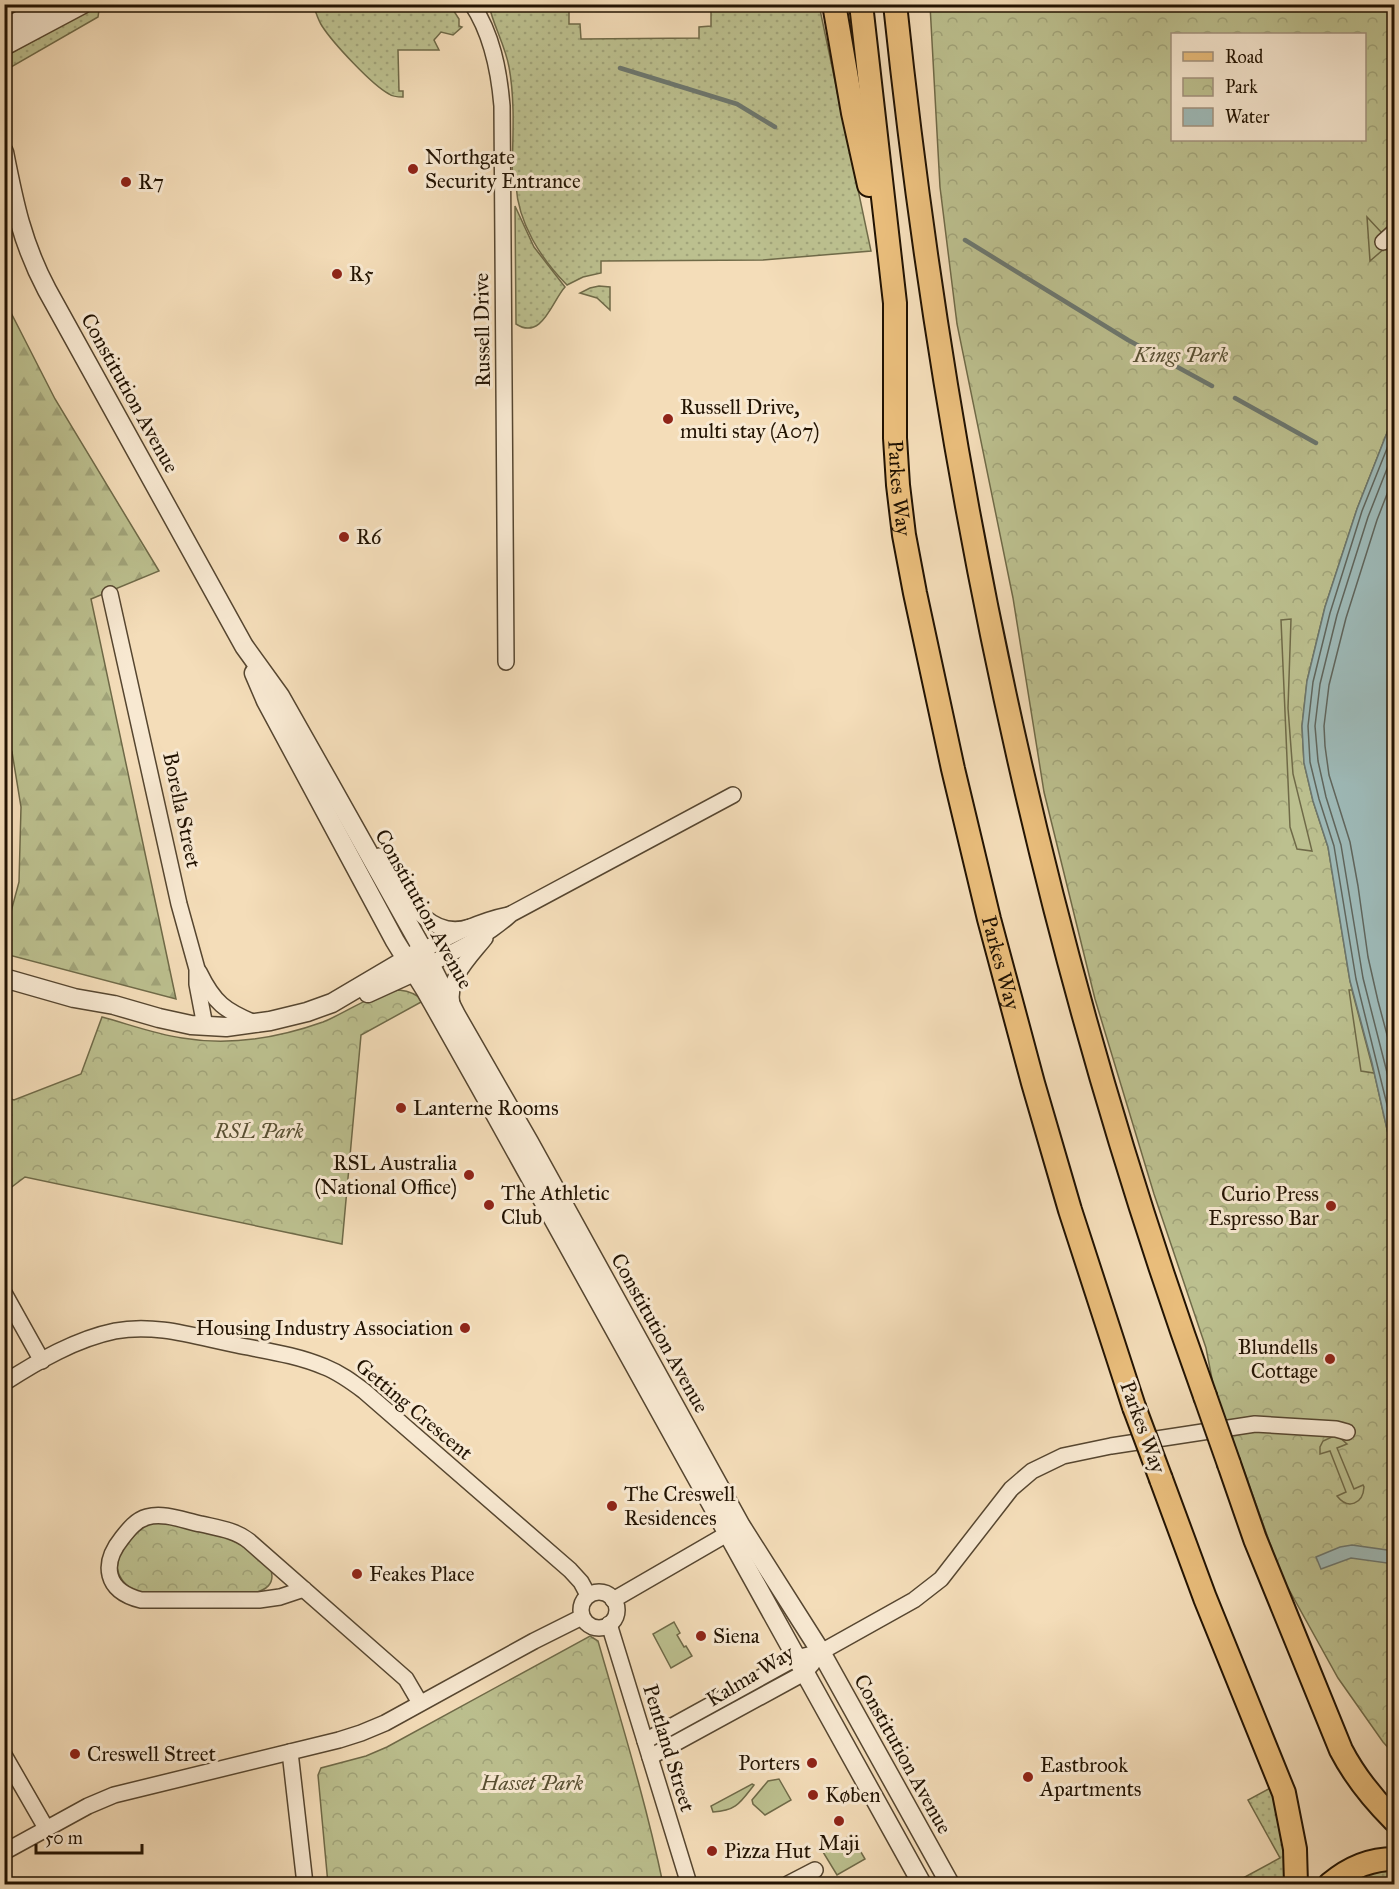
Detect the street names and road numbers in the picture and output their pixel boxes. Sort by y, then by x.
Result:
street label: Russell Drive [468,272,496,387]
street label: Constitution Avenue [75,309,185,478]
street label: Parkes Way [882,439,917,538]
street label: Borella Street [157,750,207,871]
street label: Constitution Avenue [369,825,479,994]
street label: Parkes Way [976,913,1026,1014]
street label: Constitution Avenue [605,1249,715,1418]
street label: Getting Crescent [350,1352,478,1466]
street label: Parkes Way [1114,1377,1172,1478]
street label: Kalma Way [701,1639,800,1712]
street label: Constitution Avenue [848,1670,958,1839]
street label: Pentland Street [637,1681,701,1816]

